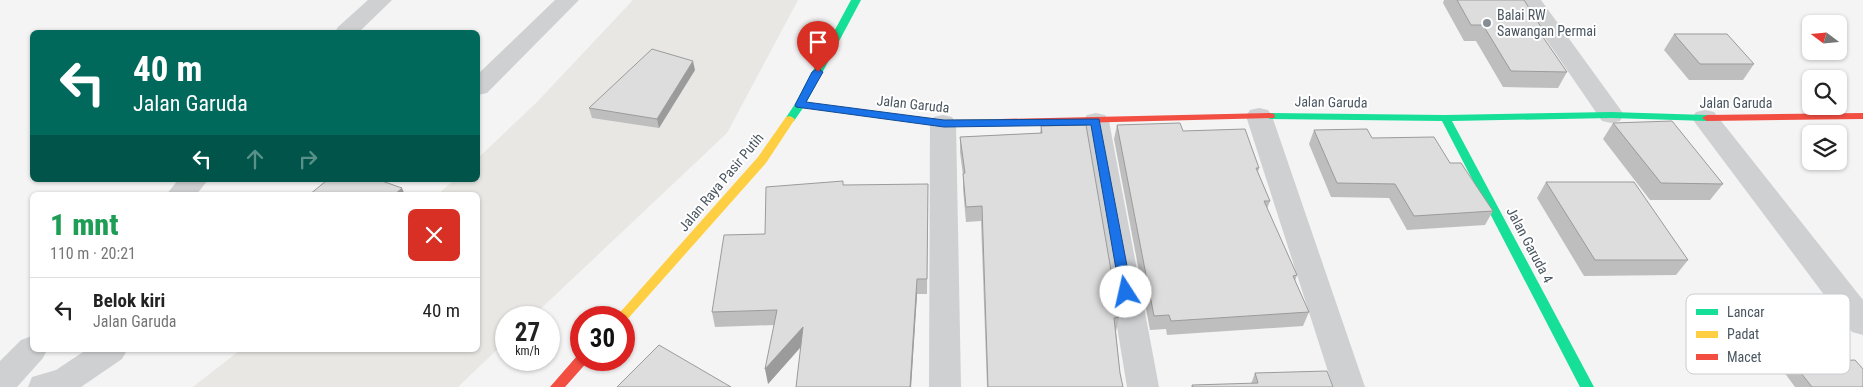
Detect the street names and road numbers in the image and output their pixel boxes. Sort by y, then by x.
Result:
street label: Jalan Garuda [876,92,950,116]
street label: Jalan Garuda [1294,93,1368,111]
street label: Jalan Garuda [1699,95,1773,111]
street label: Jalan Raya Pasir Putih [675,130,767,234]
street label: Jalan Garuda 4 [1503,205,1557,286]

